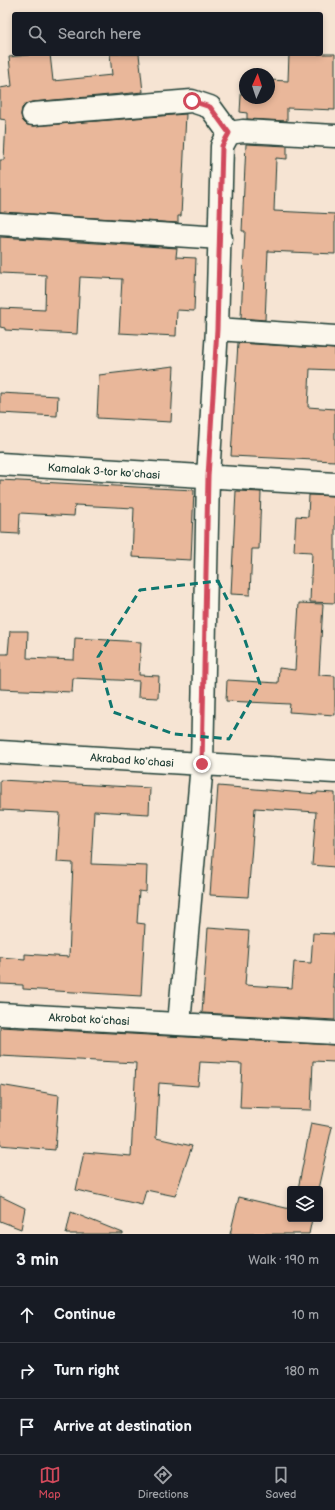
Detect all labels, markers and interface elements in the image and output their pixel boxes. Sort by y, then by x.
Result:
search box [12,12,323,56]
icon: search [26,23,48,45]
text: Search here [58,25,141,44]
north arrow [239,68,275,104]
route start [183,92,201,110]
street label: Kamalak 3-tor koʻchasi [47,461,161,482]
street label: Akrabad koʻchasi [90,751,174,770]
route end [193,755,211,773]
street label: Akrobat koʻchasi [48,1011,130,1028]
map controls [287,1186,323,1222]
button: layers [287,1186,323,1222]
text: 3 min [16,1250,59,1270]
text: Walk · 190 m [248,1252,319,1268]
icon: ahead [16,1304,38,1326]
text: Continue [54,1305,116,1324]
text: 10 m [292,1307,319,1323]
icon: right [16,1360,38,1382]
text: Turn right [54,1361,119,1380]
text: 180 m [284,1363,319,1379]
icon: arrive [16,1416,38,1438]
text: Arrive at destination [54,1417,192,1436]
tab: Map [39,1464,61,1501]
tab: Directions [138,1464,188,1501]
tab: Saved [266,1464,296,1501]

